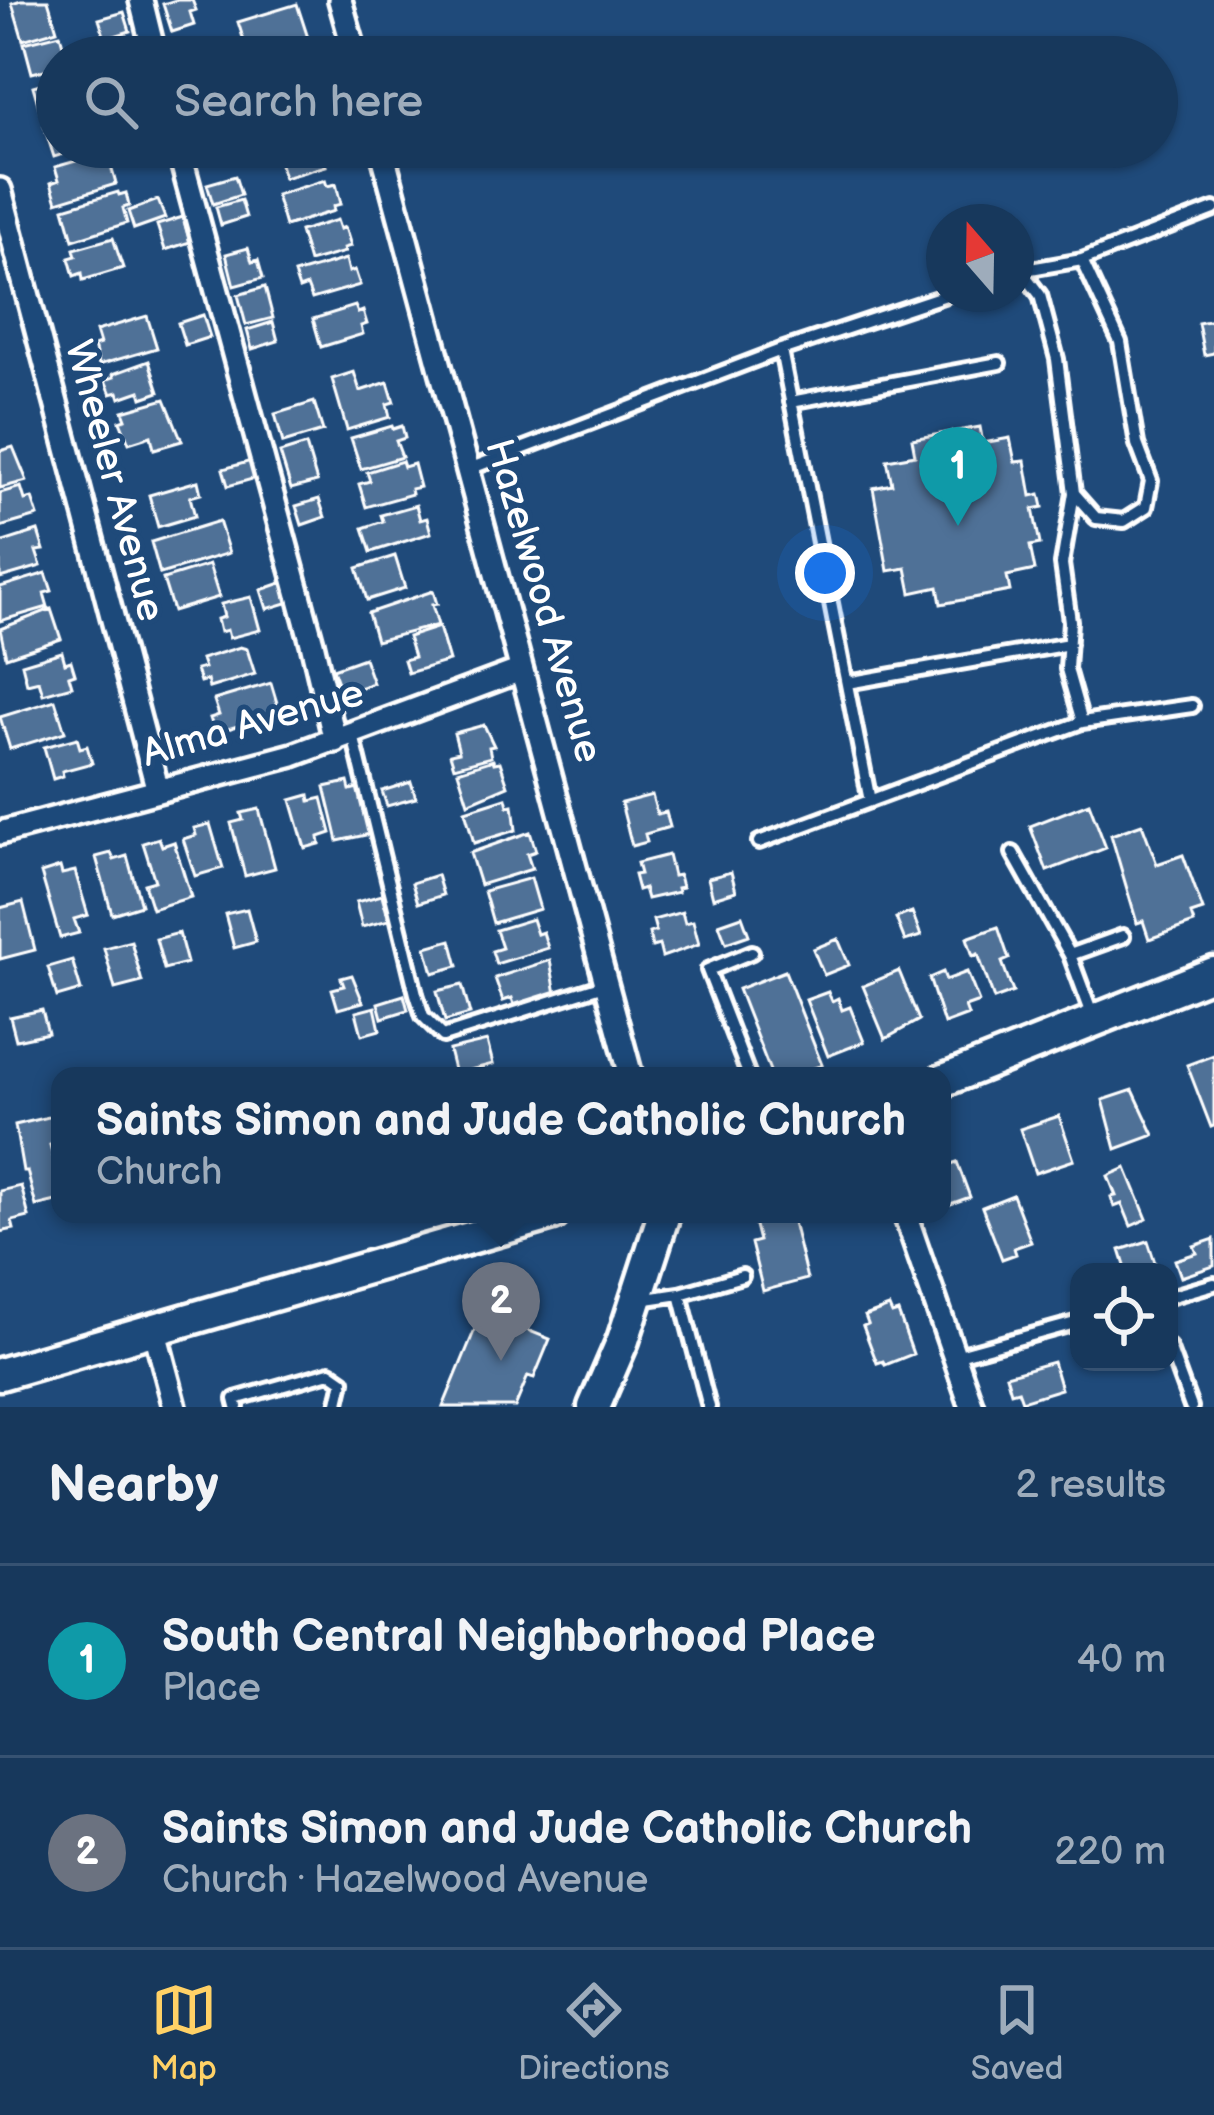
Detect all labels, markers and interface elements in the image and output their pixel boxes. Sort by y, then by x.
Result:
search box [36,36,1178,168]
icon: search [78,69,144,135]
text: Search here [174,75,423,130]
north arrow [926,204,1034,312]
street label: Wheeler Avenue [54,335,174,627]
pin: 1 [919,427,997,526]
street label: Hazelwood Avenue [474,434,612,768]
your location [795,543,855,603]
street label: Alma Avenue [137,670,369,778]
popup [51,1067,951,1223]
text: Saints Simon and Jude Catholic Church [96,1094,906,1149]
text: Church [96,1149,222,1196]
pin: 2 [462,1262,540,1361]
map controls [1070,1263,1178,1371]
button: locate [1070,1263,1178,1371]
text: Nearby [48,1455,219,1516]
text: 2 results [1015,1462,1166,1509]
text: South Central Neighborhood Place [162,1610,876,1665]
text: 1 [79,1637,95,1684]
text: 40 m [1076,1637,1166,1684]
text: Place [162,1665,261,1712]
text: Saints Simon and Jude Catholic Church [162,1802,972,1857]
text: 2 [75,1829,99,1876]
text: 220 m [1054,1829,1166,1876]
text: Church · Hazelwood Avenue [162,1857,648,1904]
tab: Map [151,1977,217,2089]
tab: Directions [518,1977,670,2089]
tab: Saved [971,1977,1063,2089]

